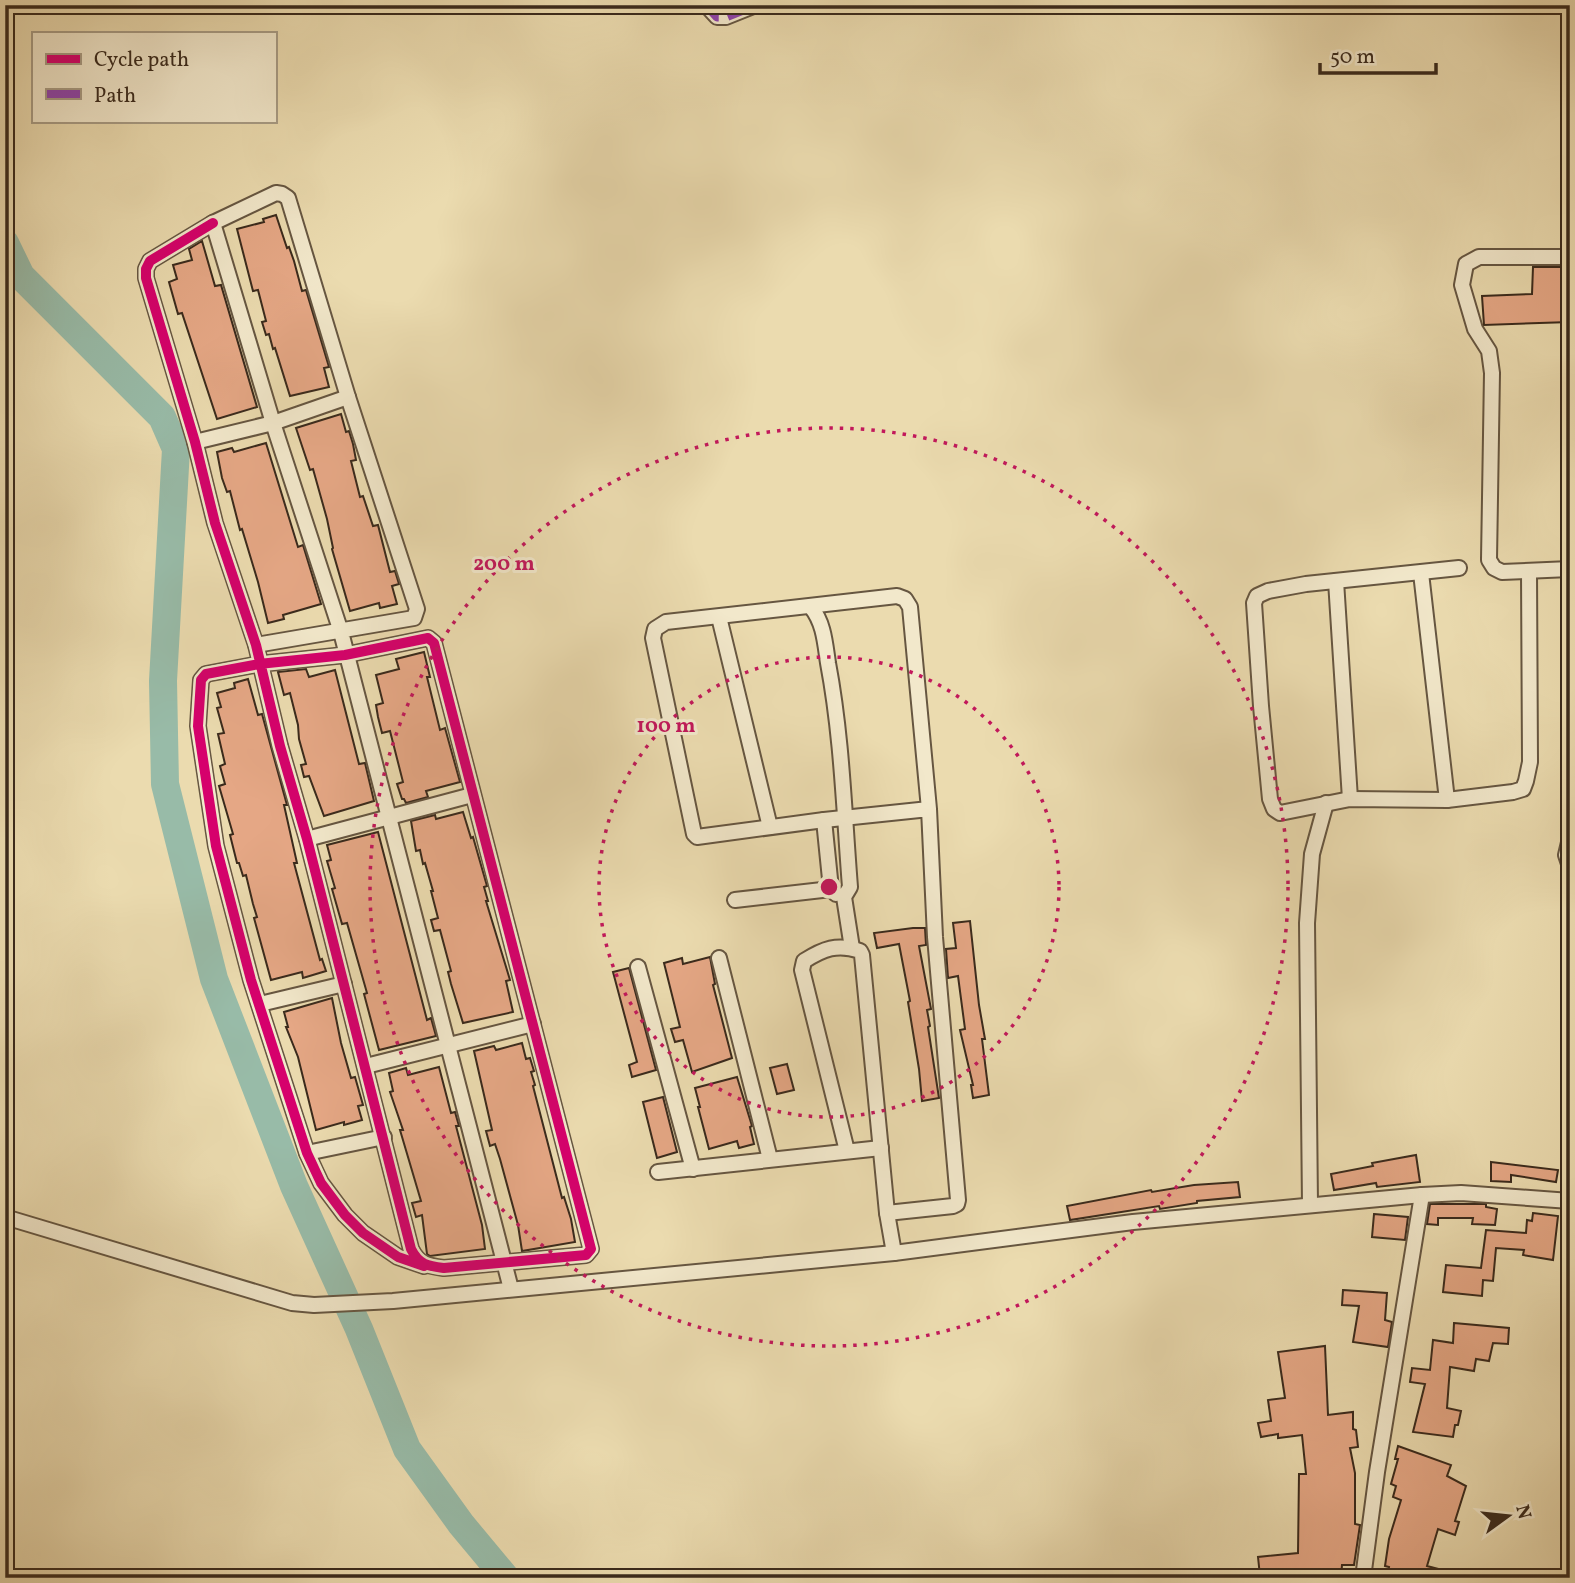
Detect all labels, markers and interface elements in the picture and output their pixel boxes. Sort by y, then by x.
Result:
legend [32,32,276,122]
scale bar [1320,32,1435,76]
text: 50 m [1330,43,1375,72]
text: Cycle path [94,46,189,75]
text: Path [94,82,136,111]
text: 200 m [473,550,535,579]
text: 100 m [636,712,696,741]
centre of rings [817,875,841,899]
north arrow [1474,1482,1544,1552]
text: N [1508,1502,1537,1522]

